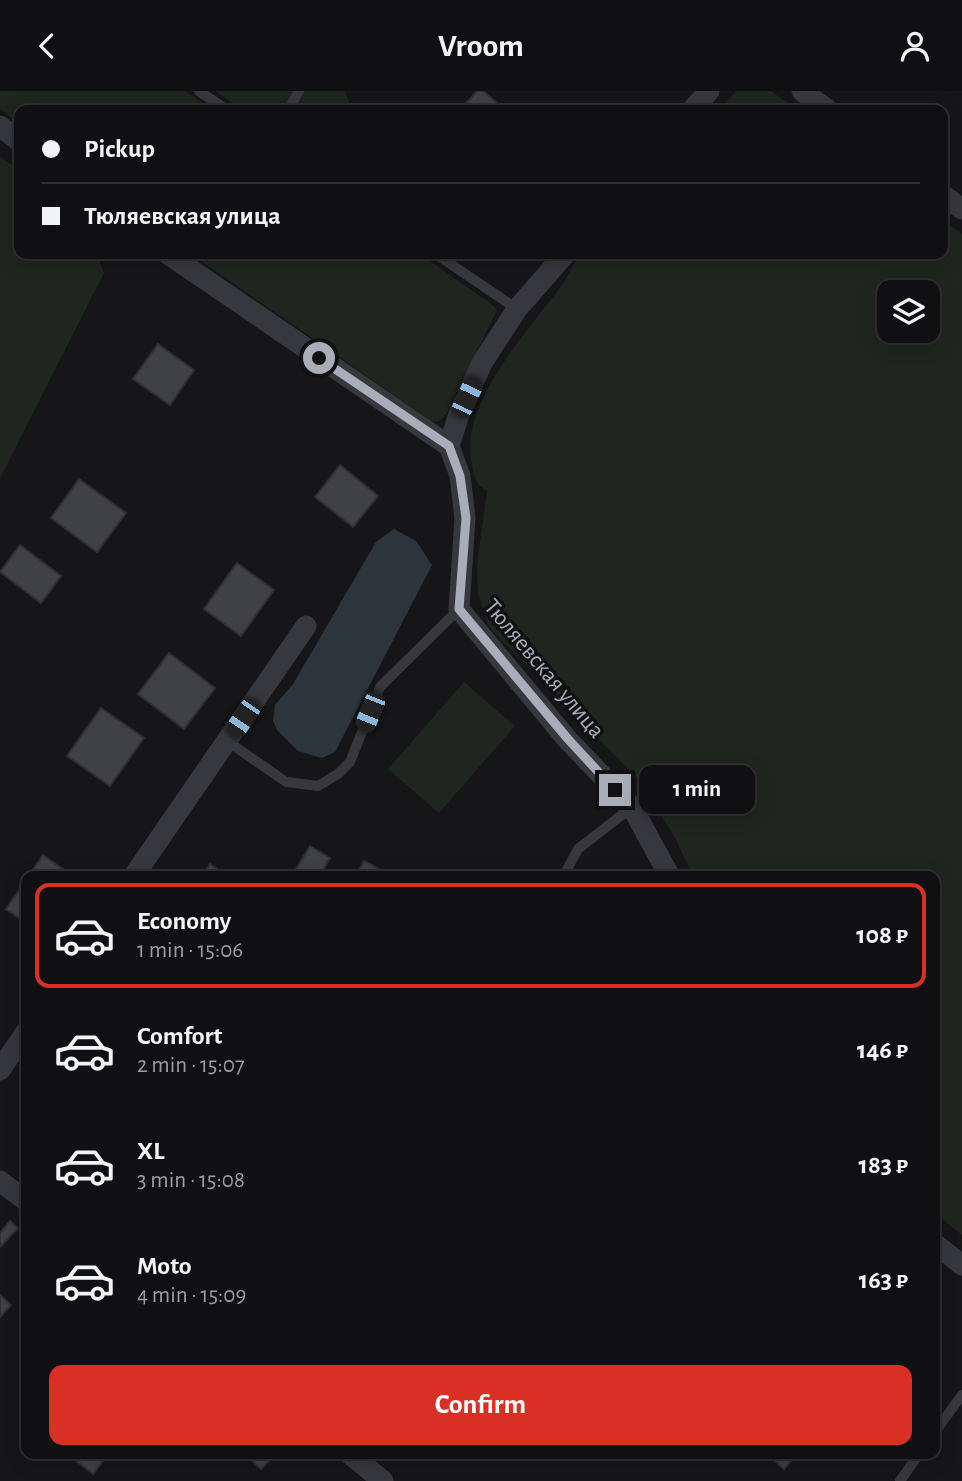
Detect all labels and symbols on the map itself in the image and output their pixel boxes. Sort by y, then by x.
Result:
route start [303,342,335,374]
car [449,374,486,420]
street label: Тюляевская улица [479,595,609,743]
car [353,689,388,735]
car [223,695,264,741]
callout: 1 min [640,765,755,815]
route end [599,774,631,806]

